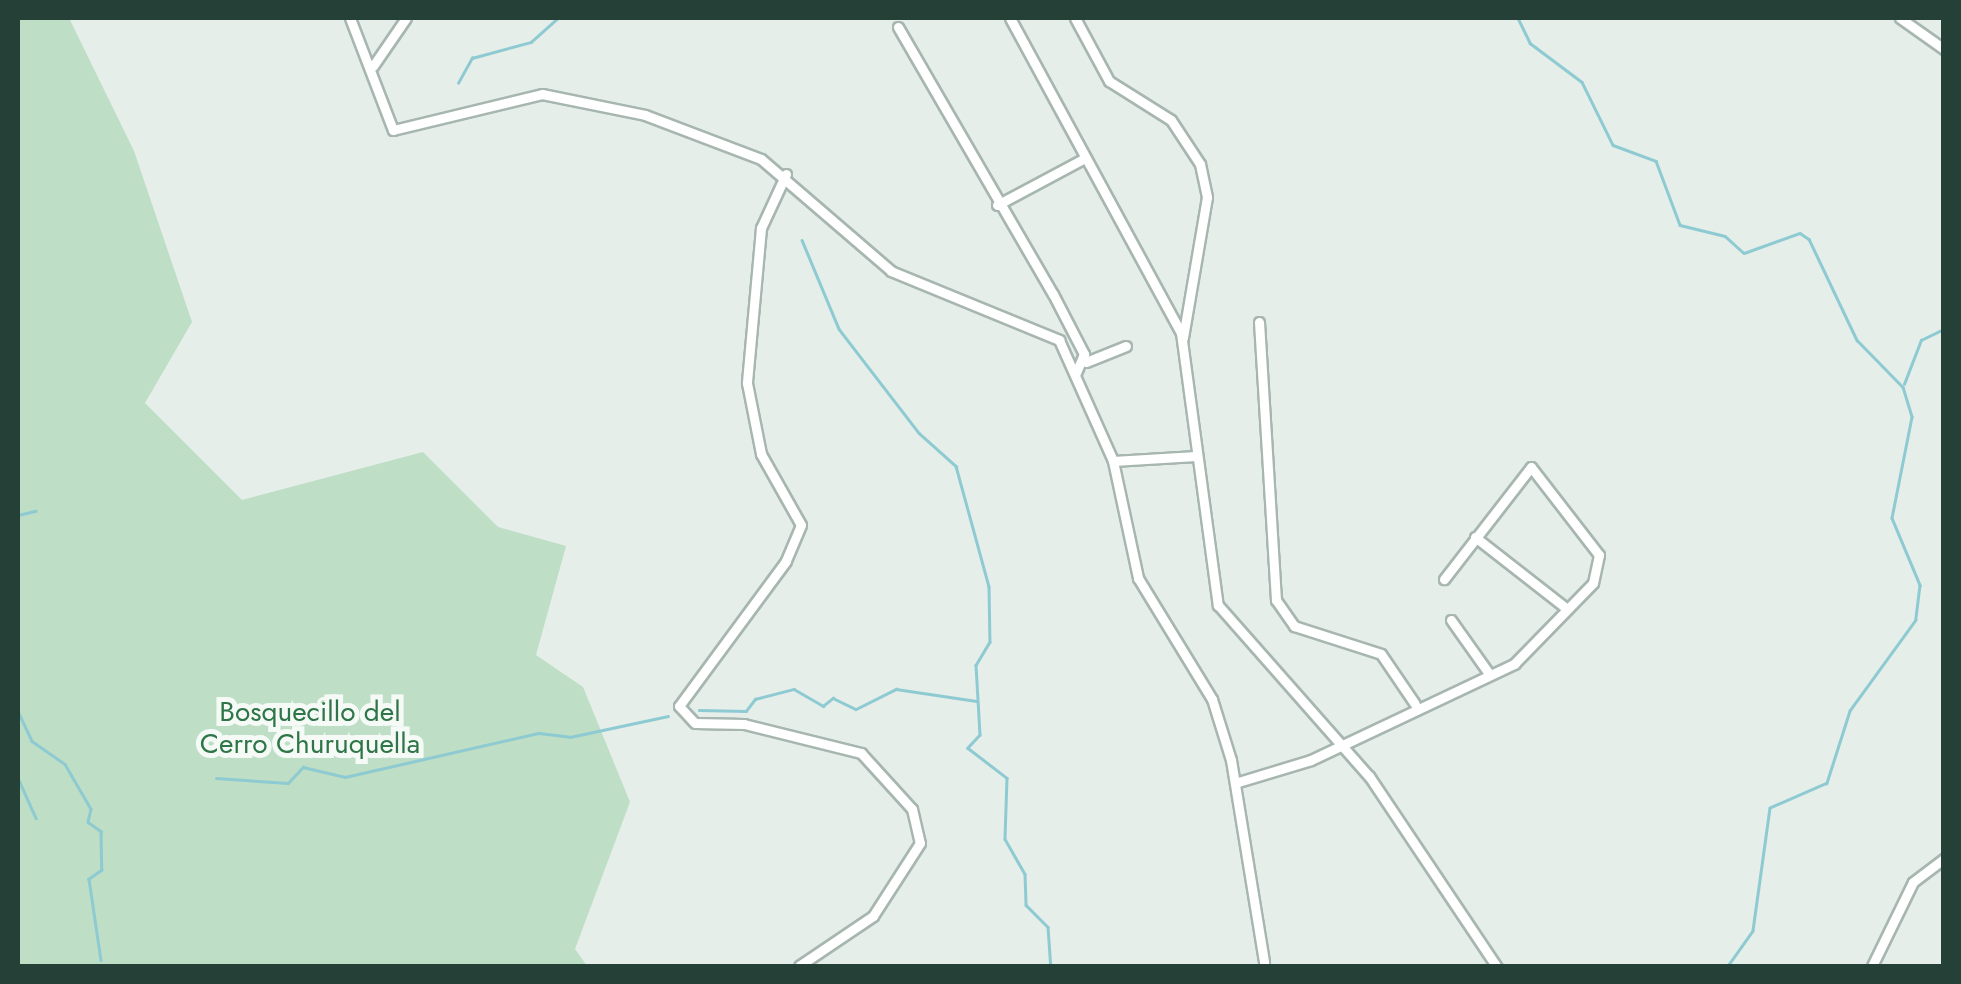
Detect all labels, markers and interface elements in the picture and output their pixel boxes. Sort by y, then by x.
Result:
park label: Bosquecillo del Cerro Churuquella [200,695,420,761]

